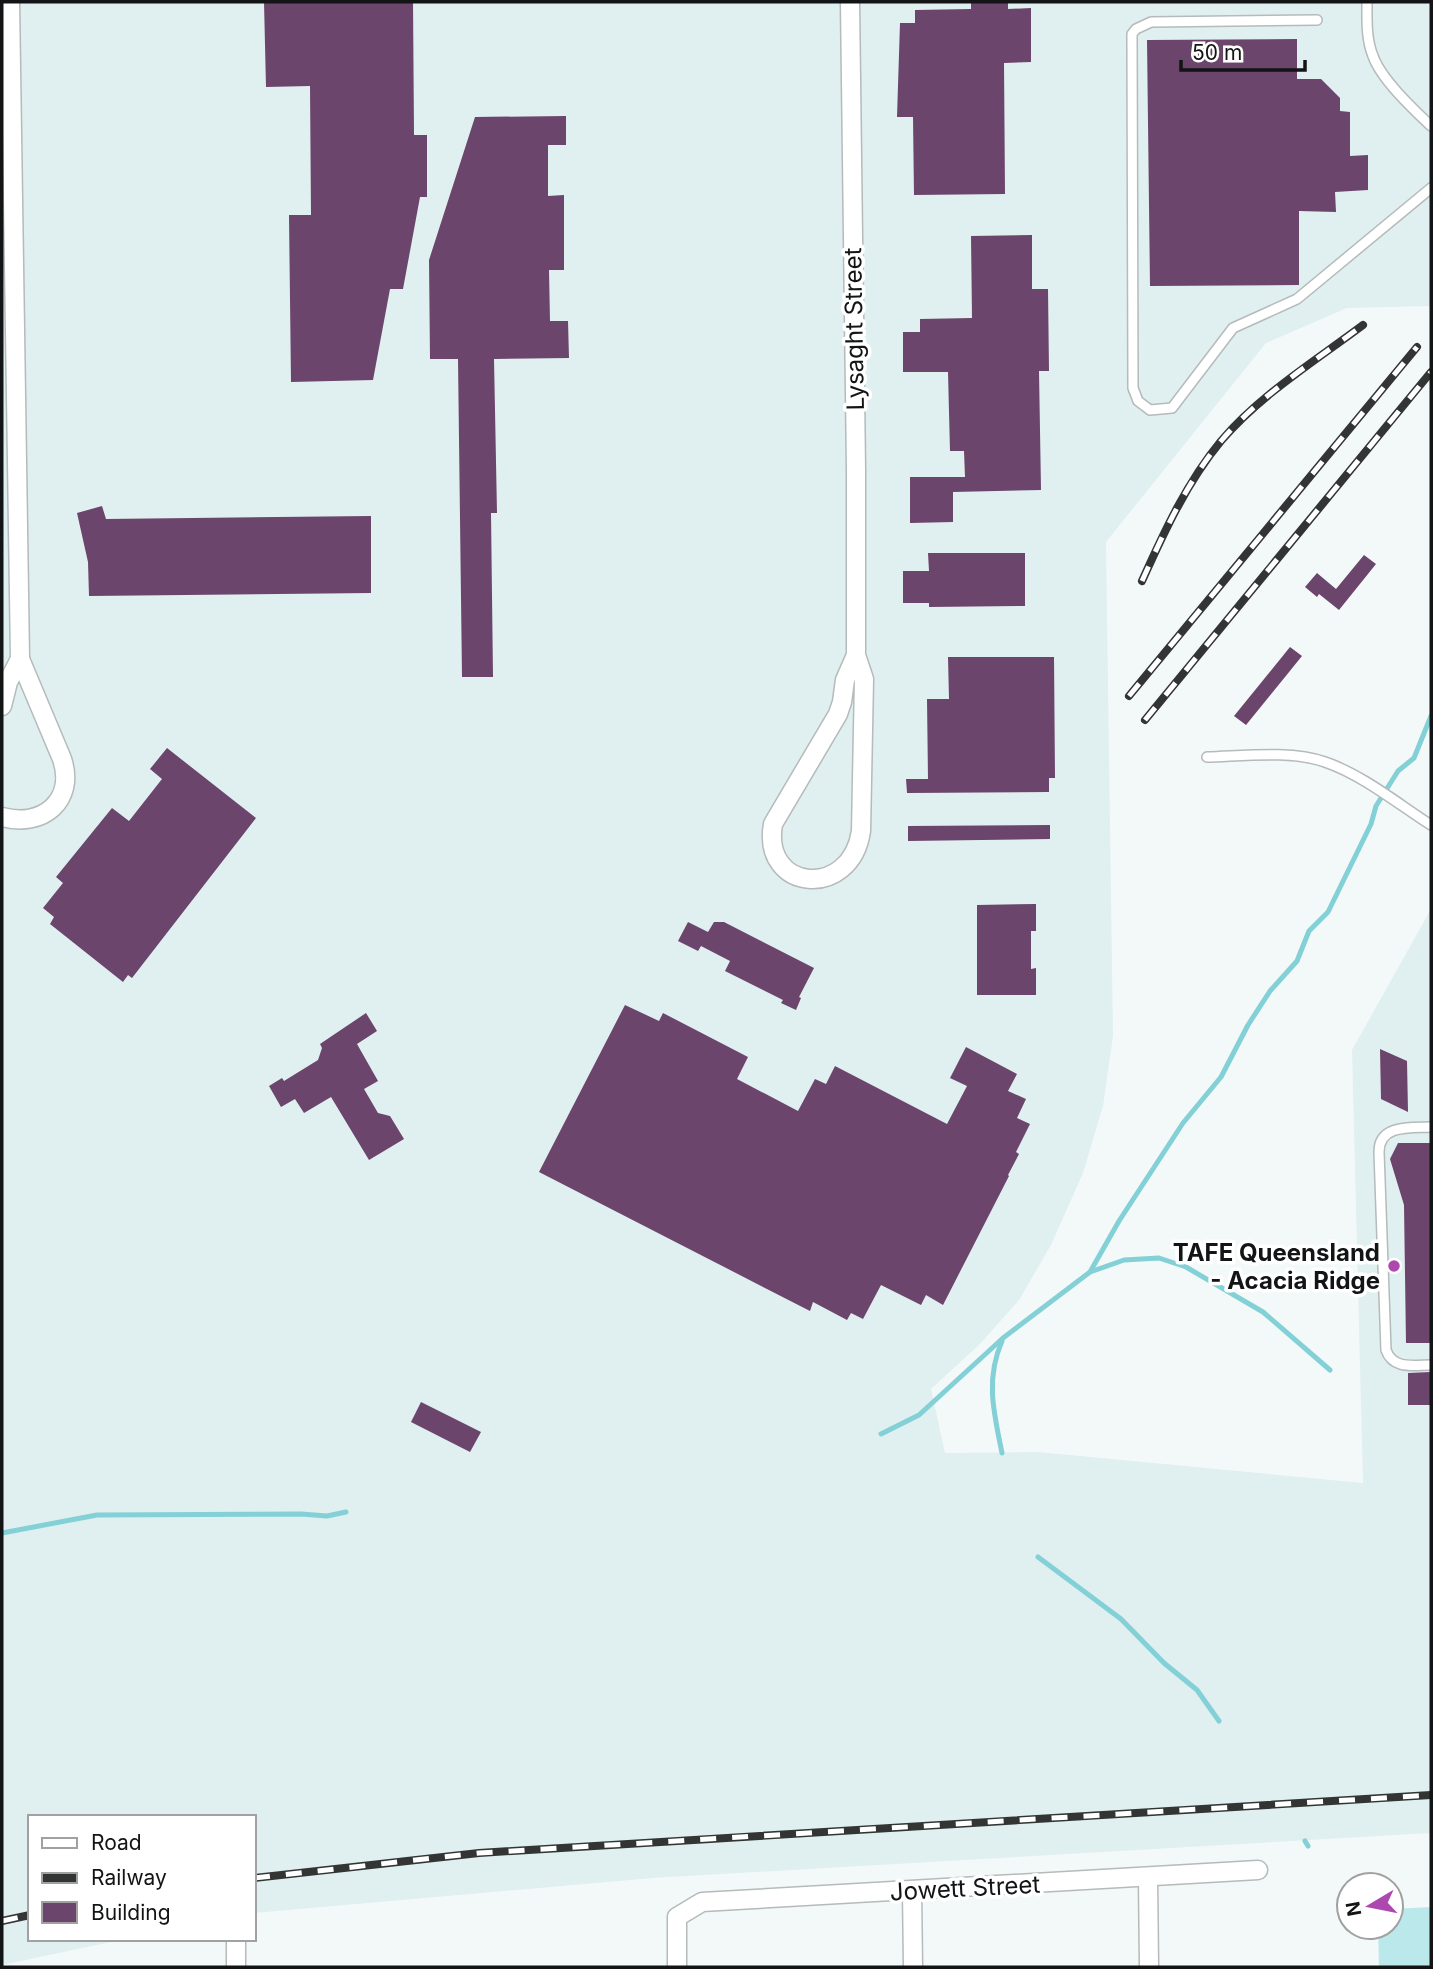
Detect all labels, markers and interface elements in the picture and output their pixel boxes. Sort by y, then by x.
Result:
scale bar [1181,28,1305,72]
text: 50 m [1192,40,1242,65]
street label: Lysaght Street [838,247,870,411]
place label: TAFE Queensland - Acacia Ridge [1173,1238,1380,1295]
marker: TAFE Queensland - Acacia Ridge [1386,1258,1402,1274]
legend [28,1815,256,1941]
text: Road [91,1830,142,1855]
text: Railway [91,1865,167,1890]
street label: Jowett Street [889,1870,1041,1906]
north arrow [1335,1871,1405,1941]
text: Building [91,1900,171,1925]
text: N [1341,1900,1366,1918]

